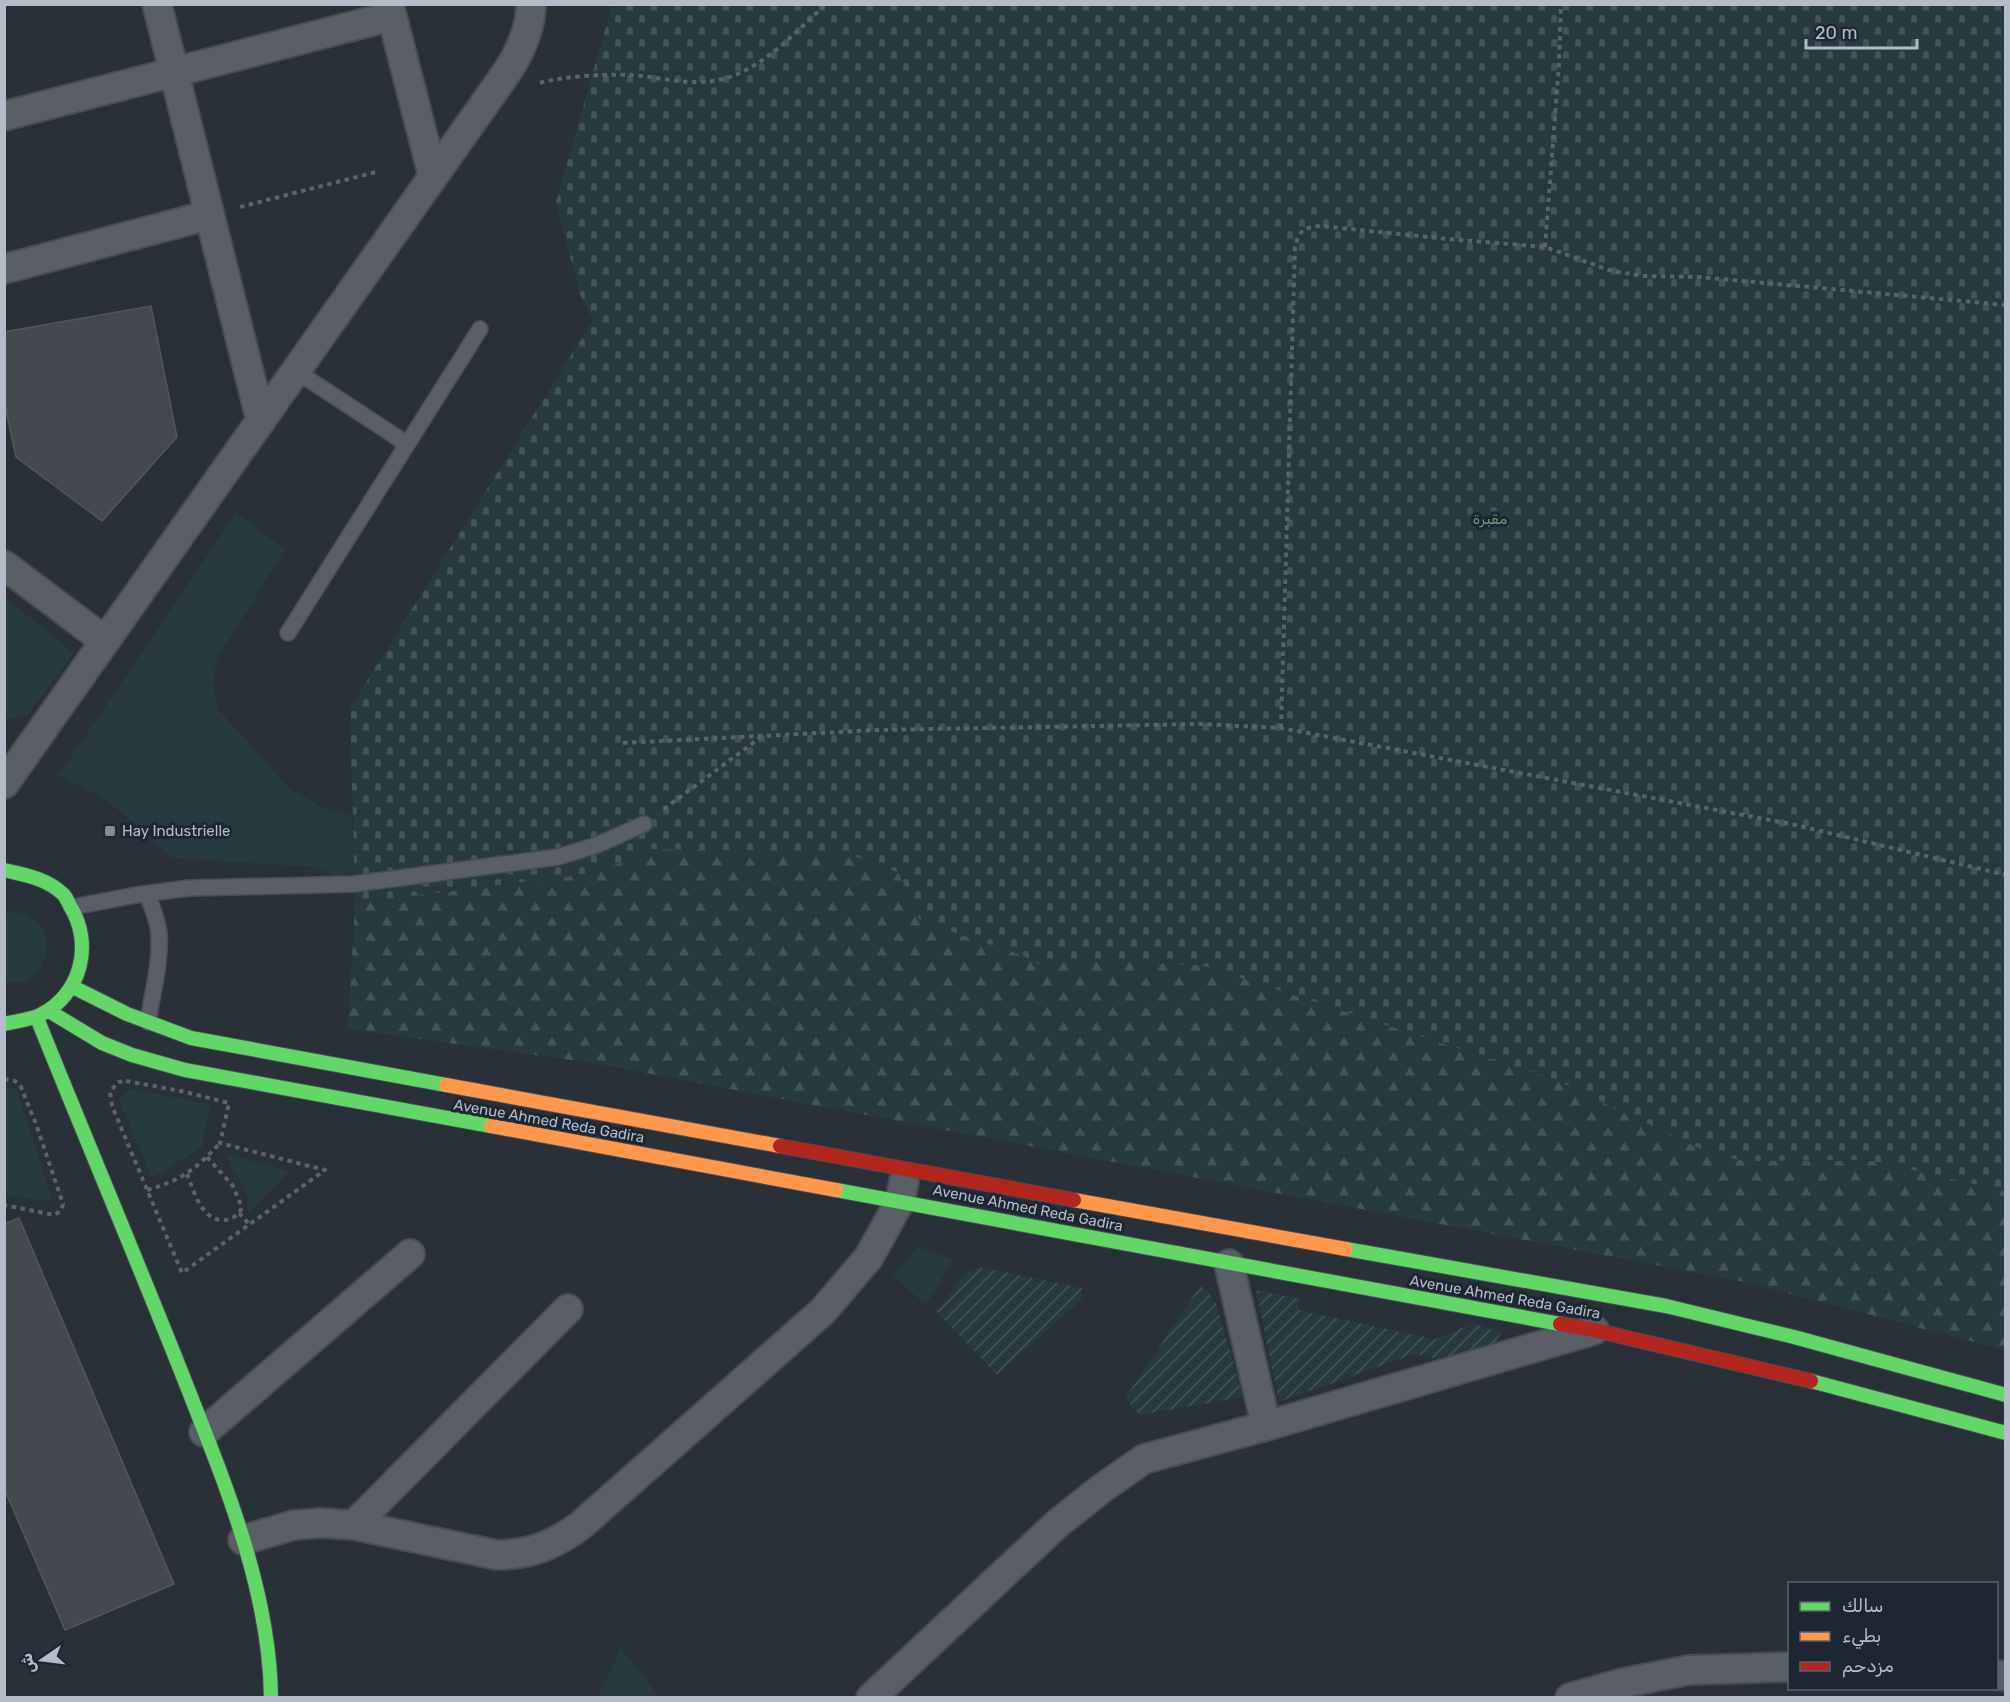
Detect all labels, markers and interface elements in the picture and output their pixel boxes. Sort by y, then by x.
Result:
scale bar [1806,12,1917,50]
text: 20 m [1815,22,1857,44]
park label: مقبرة [1473,510,1507,528]
place label: Hay Industrielle [122,822,230,840]
marker: Hay Industrielle [103,824,117,838]
street label: Avenue Ahmed Reda Gadira [452,1095,646,1147]
street label: Avenue Ahmed Reda Gadira [931,1181,1125,1235]
street label: Avenue Ahmed Reda Gadira [1408,1271,1602,1323]
legend [1788,1582,1998,1690]
text: سالك [1842,1595,1883,1617]
text: بطيء [1842,1625,1881,1649]
north arrow [12,1630,72,1690]
text: ش [16,1651,40,1676]
text: مزدحم [1842,1655,1894,1678]

